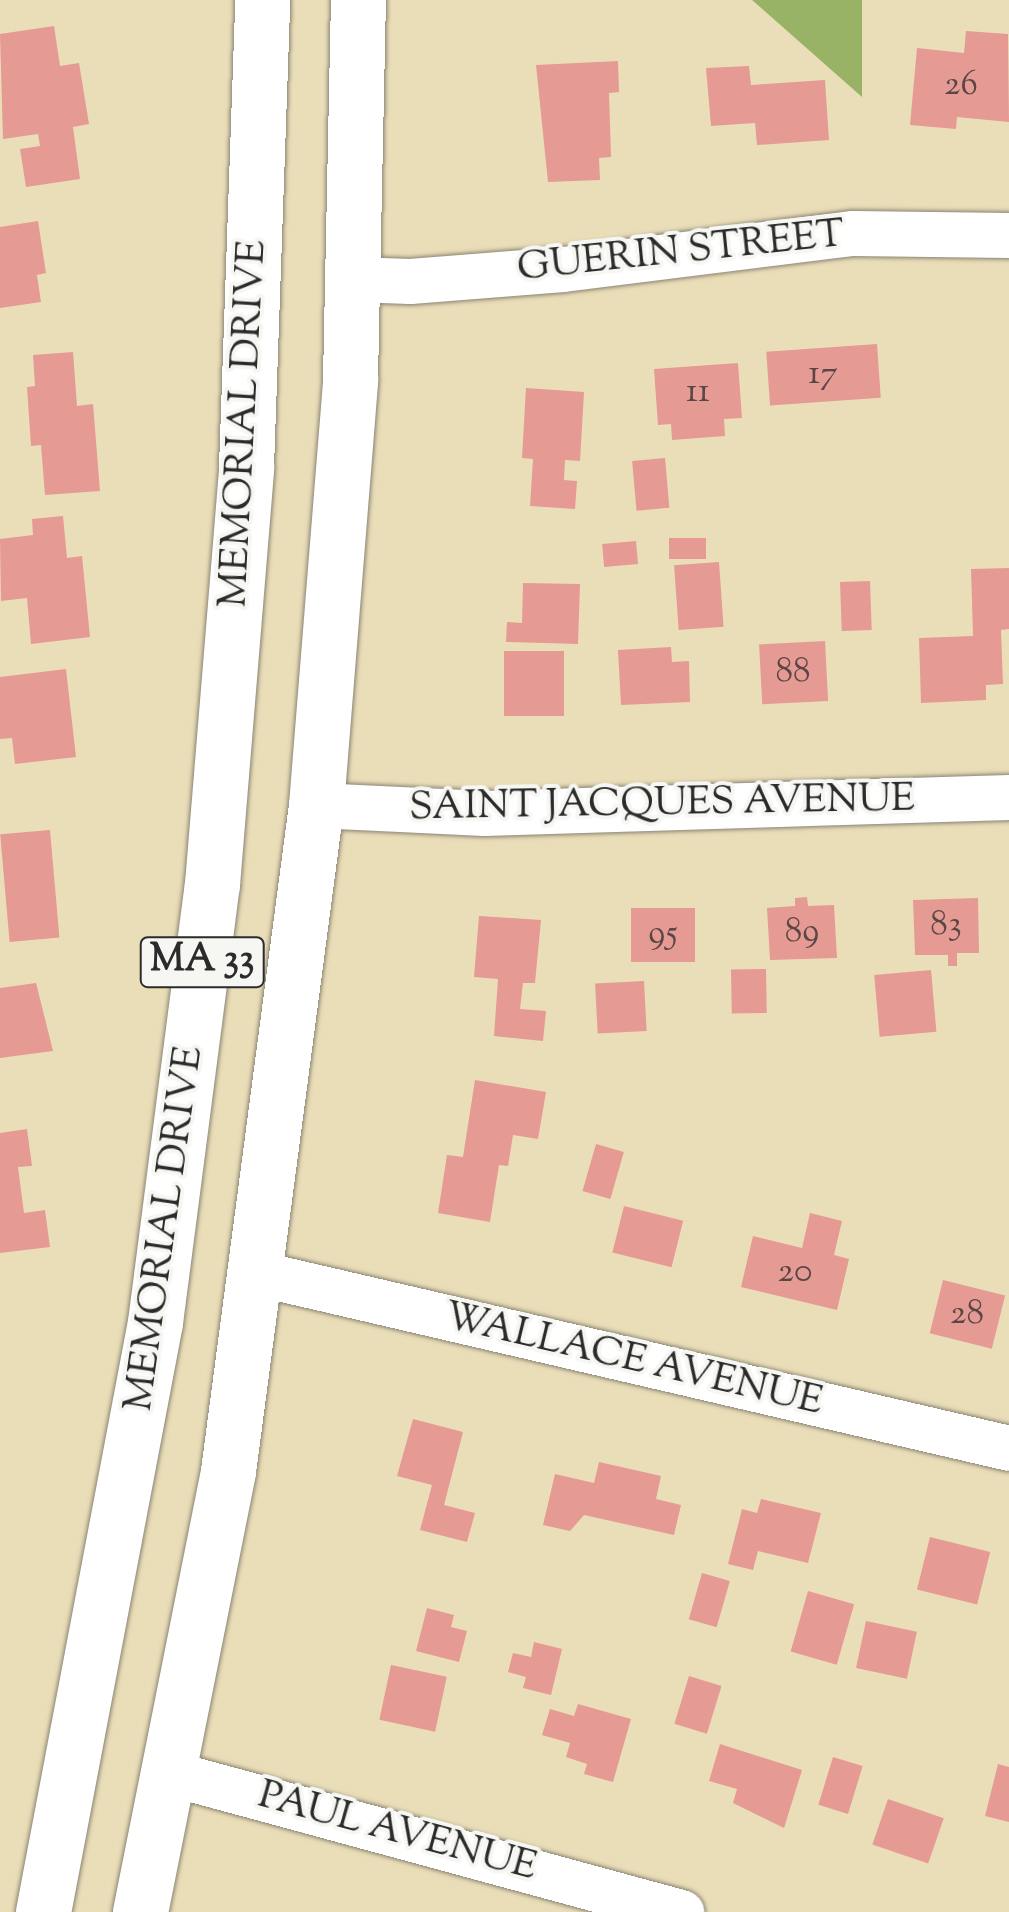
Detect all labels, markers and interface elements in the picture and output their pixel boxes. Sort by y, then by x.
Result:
house number: 26 [944,65,978,107]
street label: GUERIN STREET [515,212,847,294]
street label: MEMORIAL DRIVE [211,239,279,609]
house number: 17 [808,354,838,396]
house number: 11 [686,372,710,414]
house number: 88 [776,652,810,694]
street label: SAINT JACQUES AVENUE [409,777,915,833]
house number: 83 [930,905,962,947]
house number: 89 [785,912,819,954]
house number: 95 [648,914,678,956]
road number: MA 33 [140,929,264,995]
street label: MEMORIAL DRIVE [117,1043,215,1415]
house number: 20 [778,1252,812,1294]
street label: WALLACE AVENUE [439,1294,827,1428]
house number: 28 [950,1294,984,1336]
street label: PAUL AVENUE [253,1773,541,1893]

